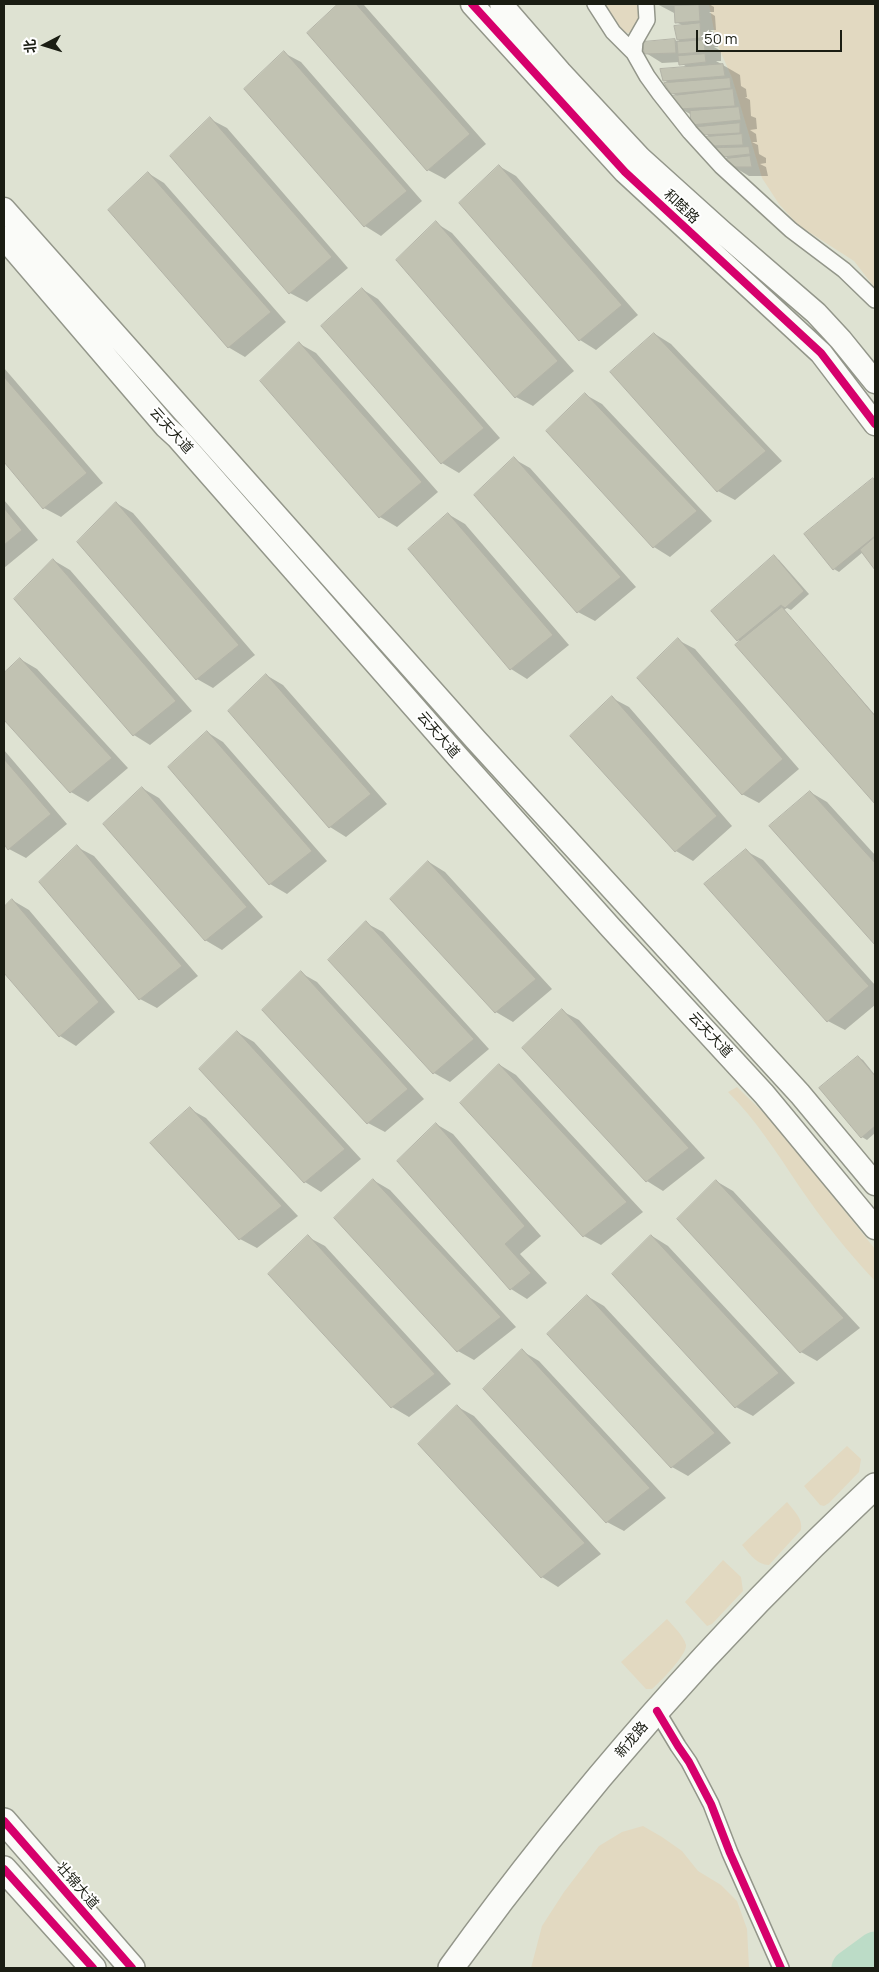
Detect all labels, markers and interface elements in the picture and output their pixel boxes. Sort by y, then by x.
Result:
north arrow [20,20,70,70]
scale bar [699,20,845,52]
text: 50 m [704,28,738,49]
text: 北 [19,39,40,54]
street label: 和睦路 [660,187,702,227]
street label: 云天大道 [146,405,196,457]
street label: 云天大道 [413,708,463,762]
street label: 云天大道 [685,1009,735,1061]
street label: 新龙路 [612,1719,652,1761]
street label: 壮锦大道 [52,1859,102,1913]

